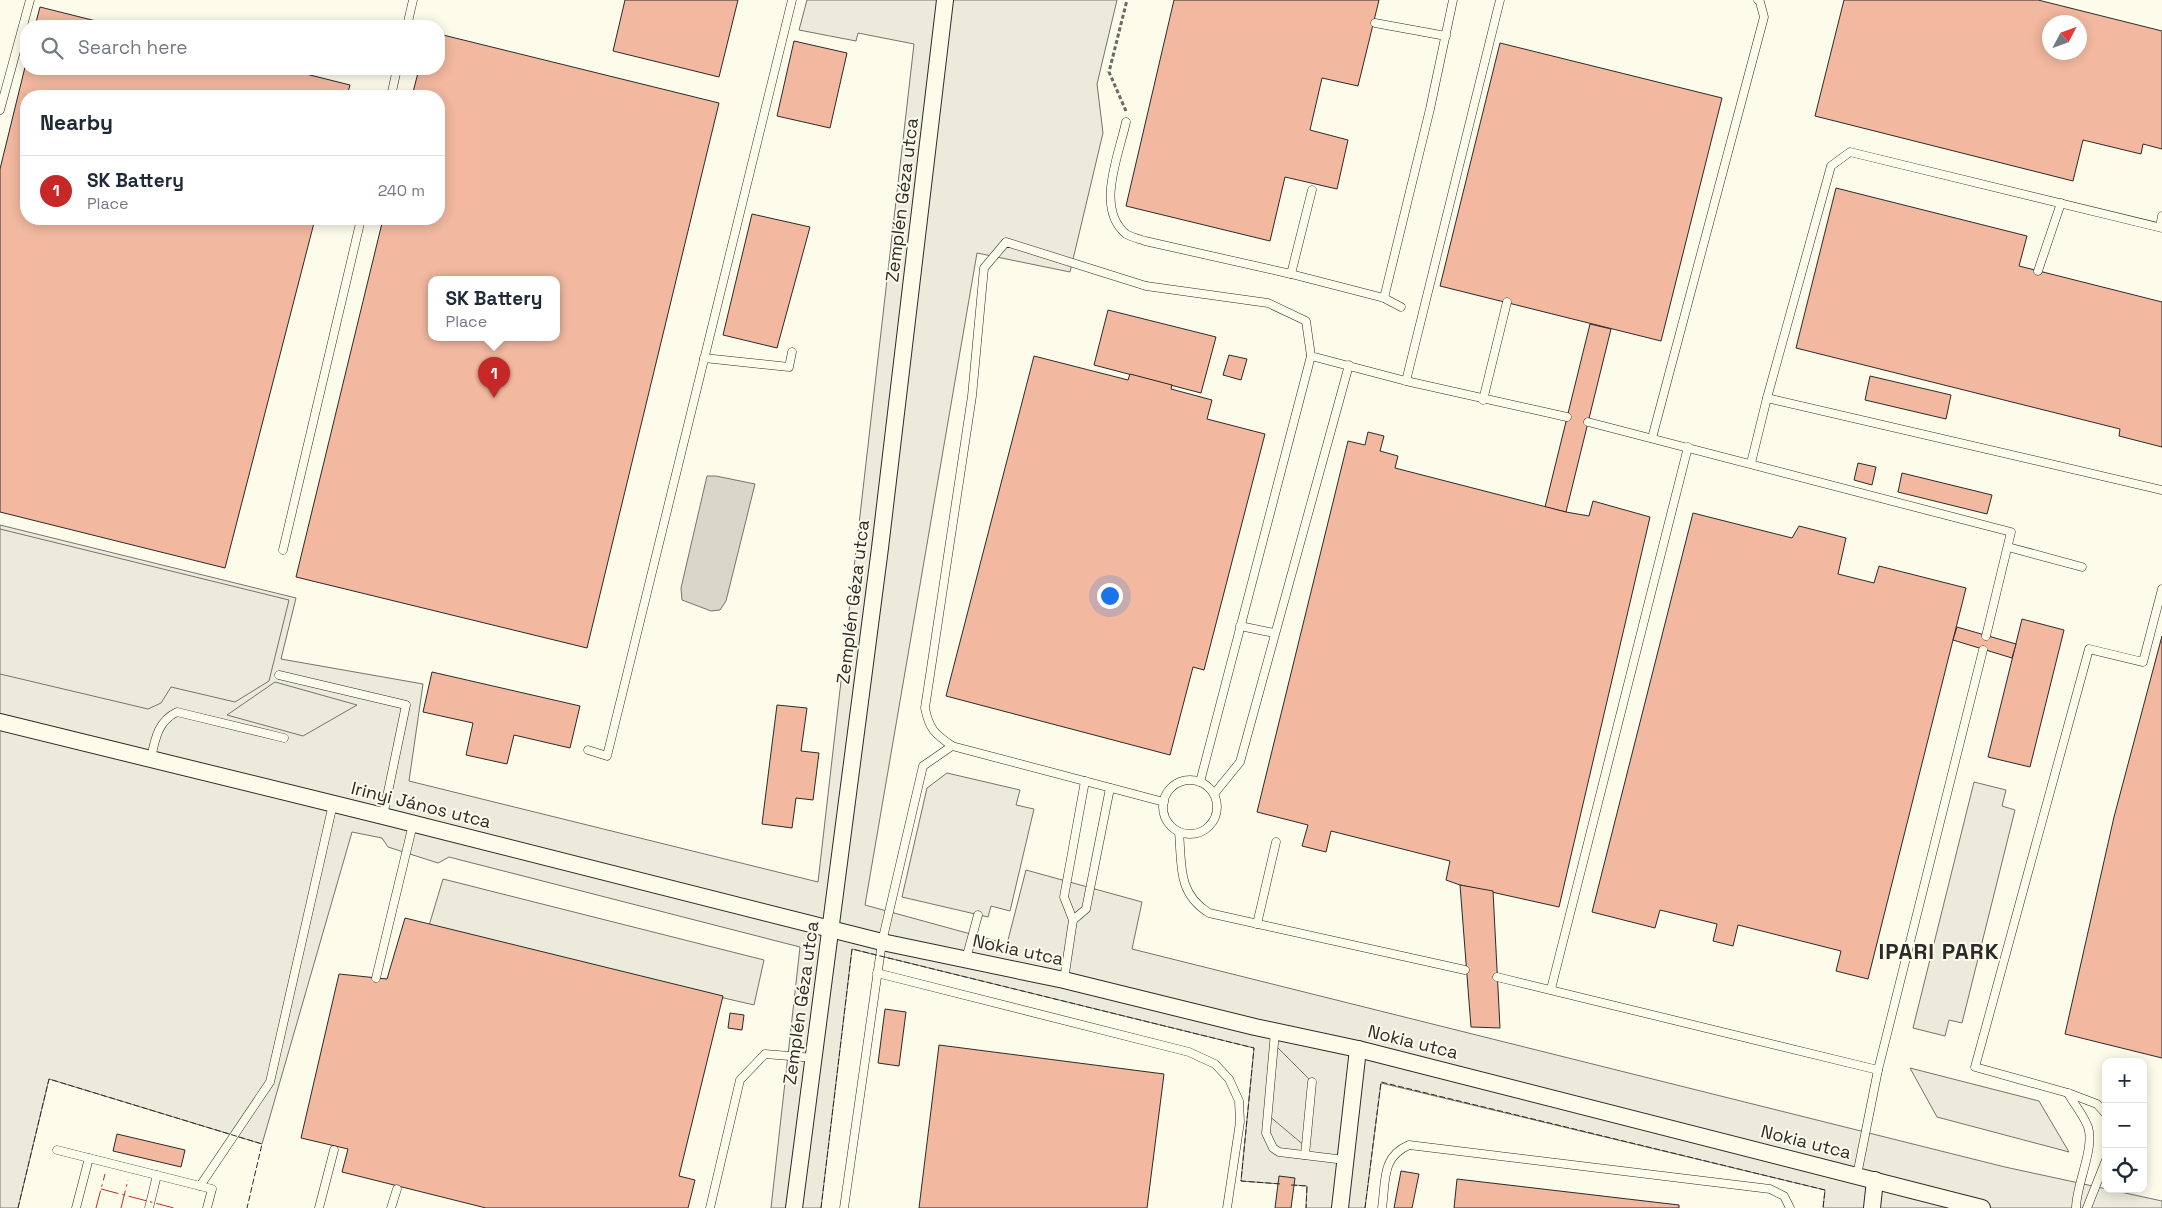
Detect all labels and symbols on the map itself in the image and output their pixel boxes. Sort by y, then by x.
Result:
north arrow [2042,15,2087,60]
street label: Zemplén Géza utca [880,117,923,283]
pin: 1 [478,357,510,398]
street label: Zemplén Géza utca [831,519,874,685]
your location [1097,583,1123,609]
street label: Irinyi János utca [349,776,494,833]
street label: Zemplén Géza utca [778,920,823,1086]
street label: Nokia utca [971,929,1066,970]
district label: IPARI PARK [1879,937,1999,965]
street label: Nokia utca [1366,1019,1461,1064]
street label: Nokia utca [1759,1119,1854,1164]

